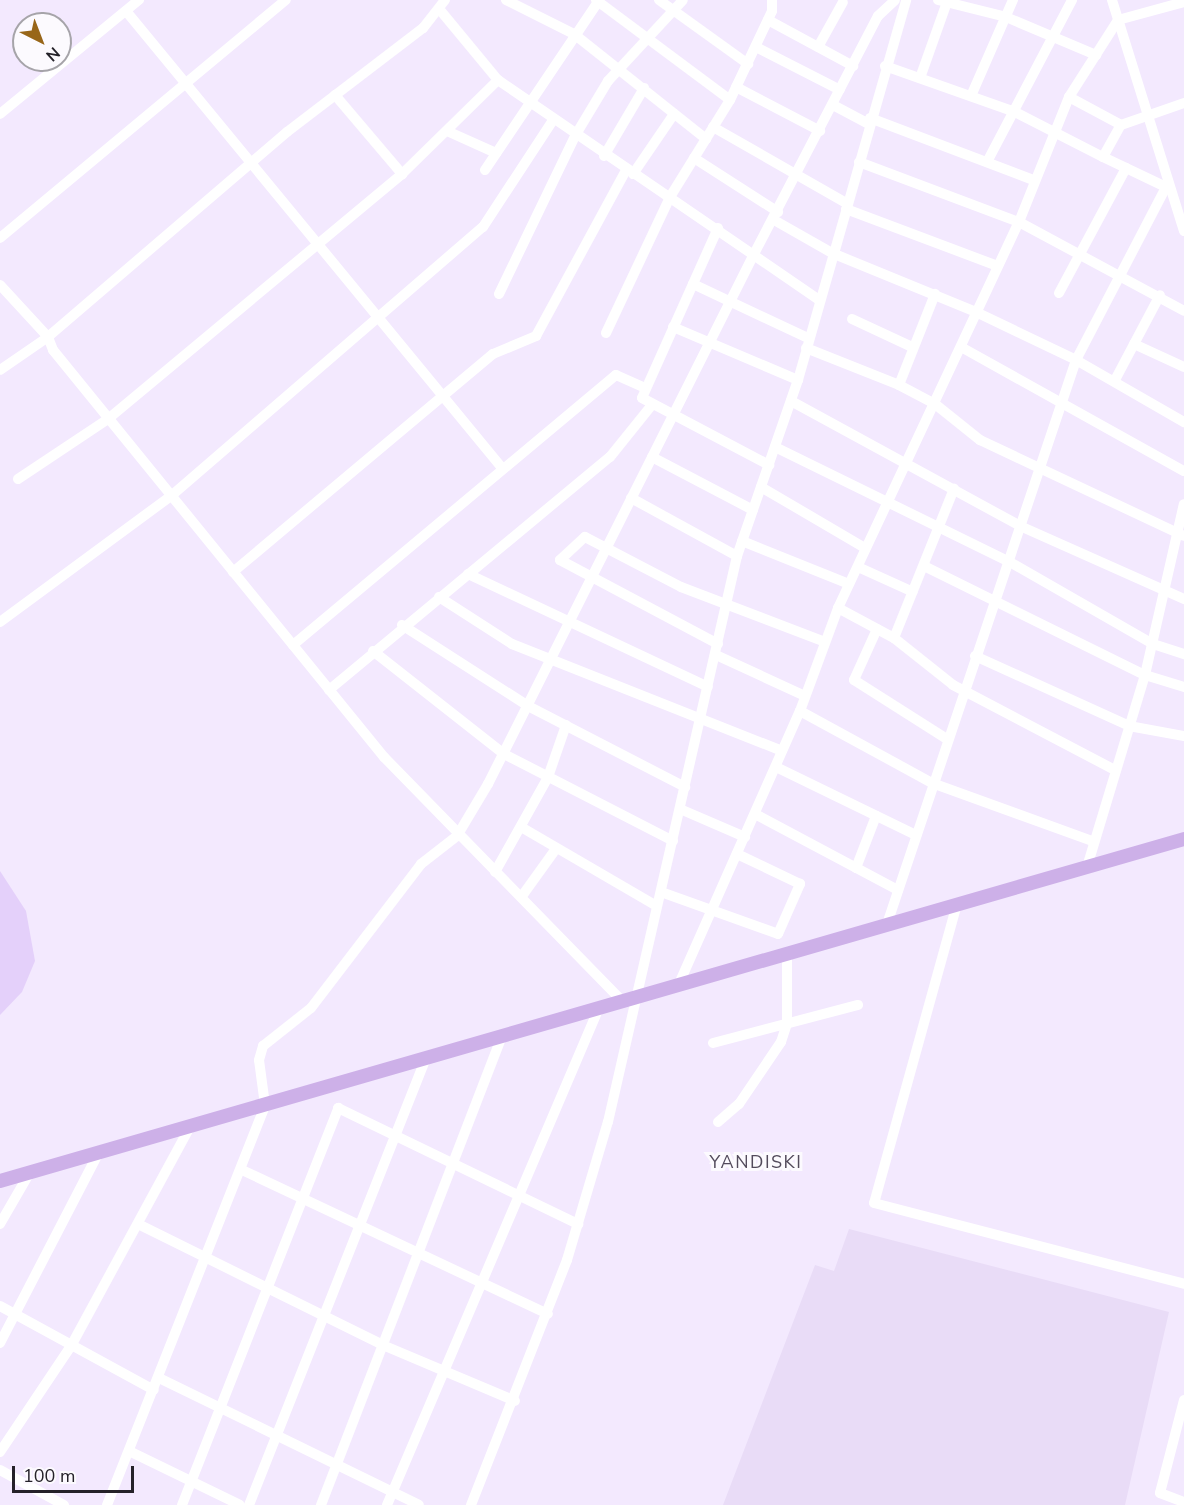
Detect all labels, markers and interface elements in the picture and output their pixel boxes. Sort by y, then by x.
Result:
north arrow [12,12,72,72]
text: N [41,42,65,66]
district label: YANDISKI [710,1151,802,1173]
scale bar [15,1454,136,1492]
text: 100 m [23,1464,75,1488]

